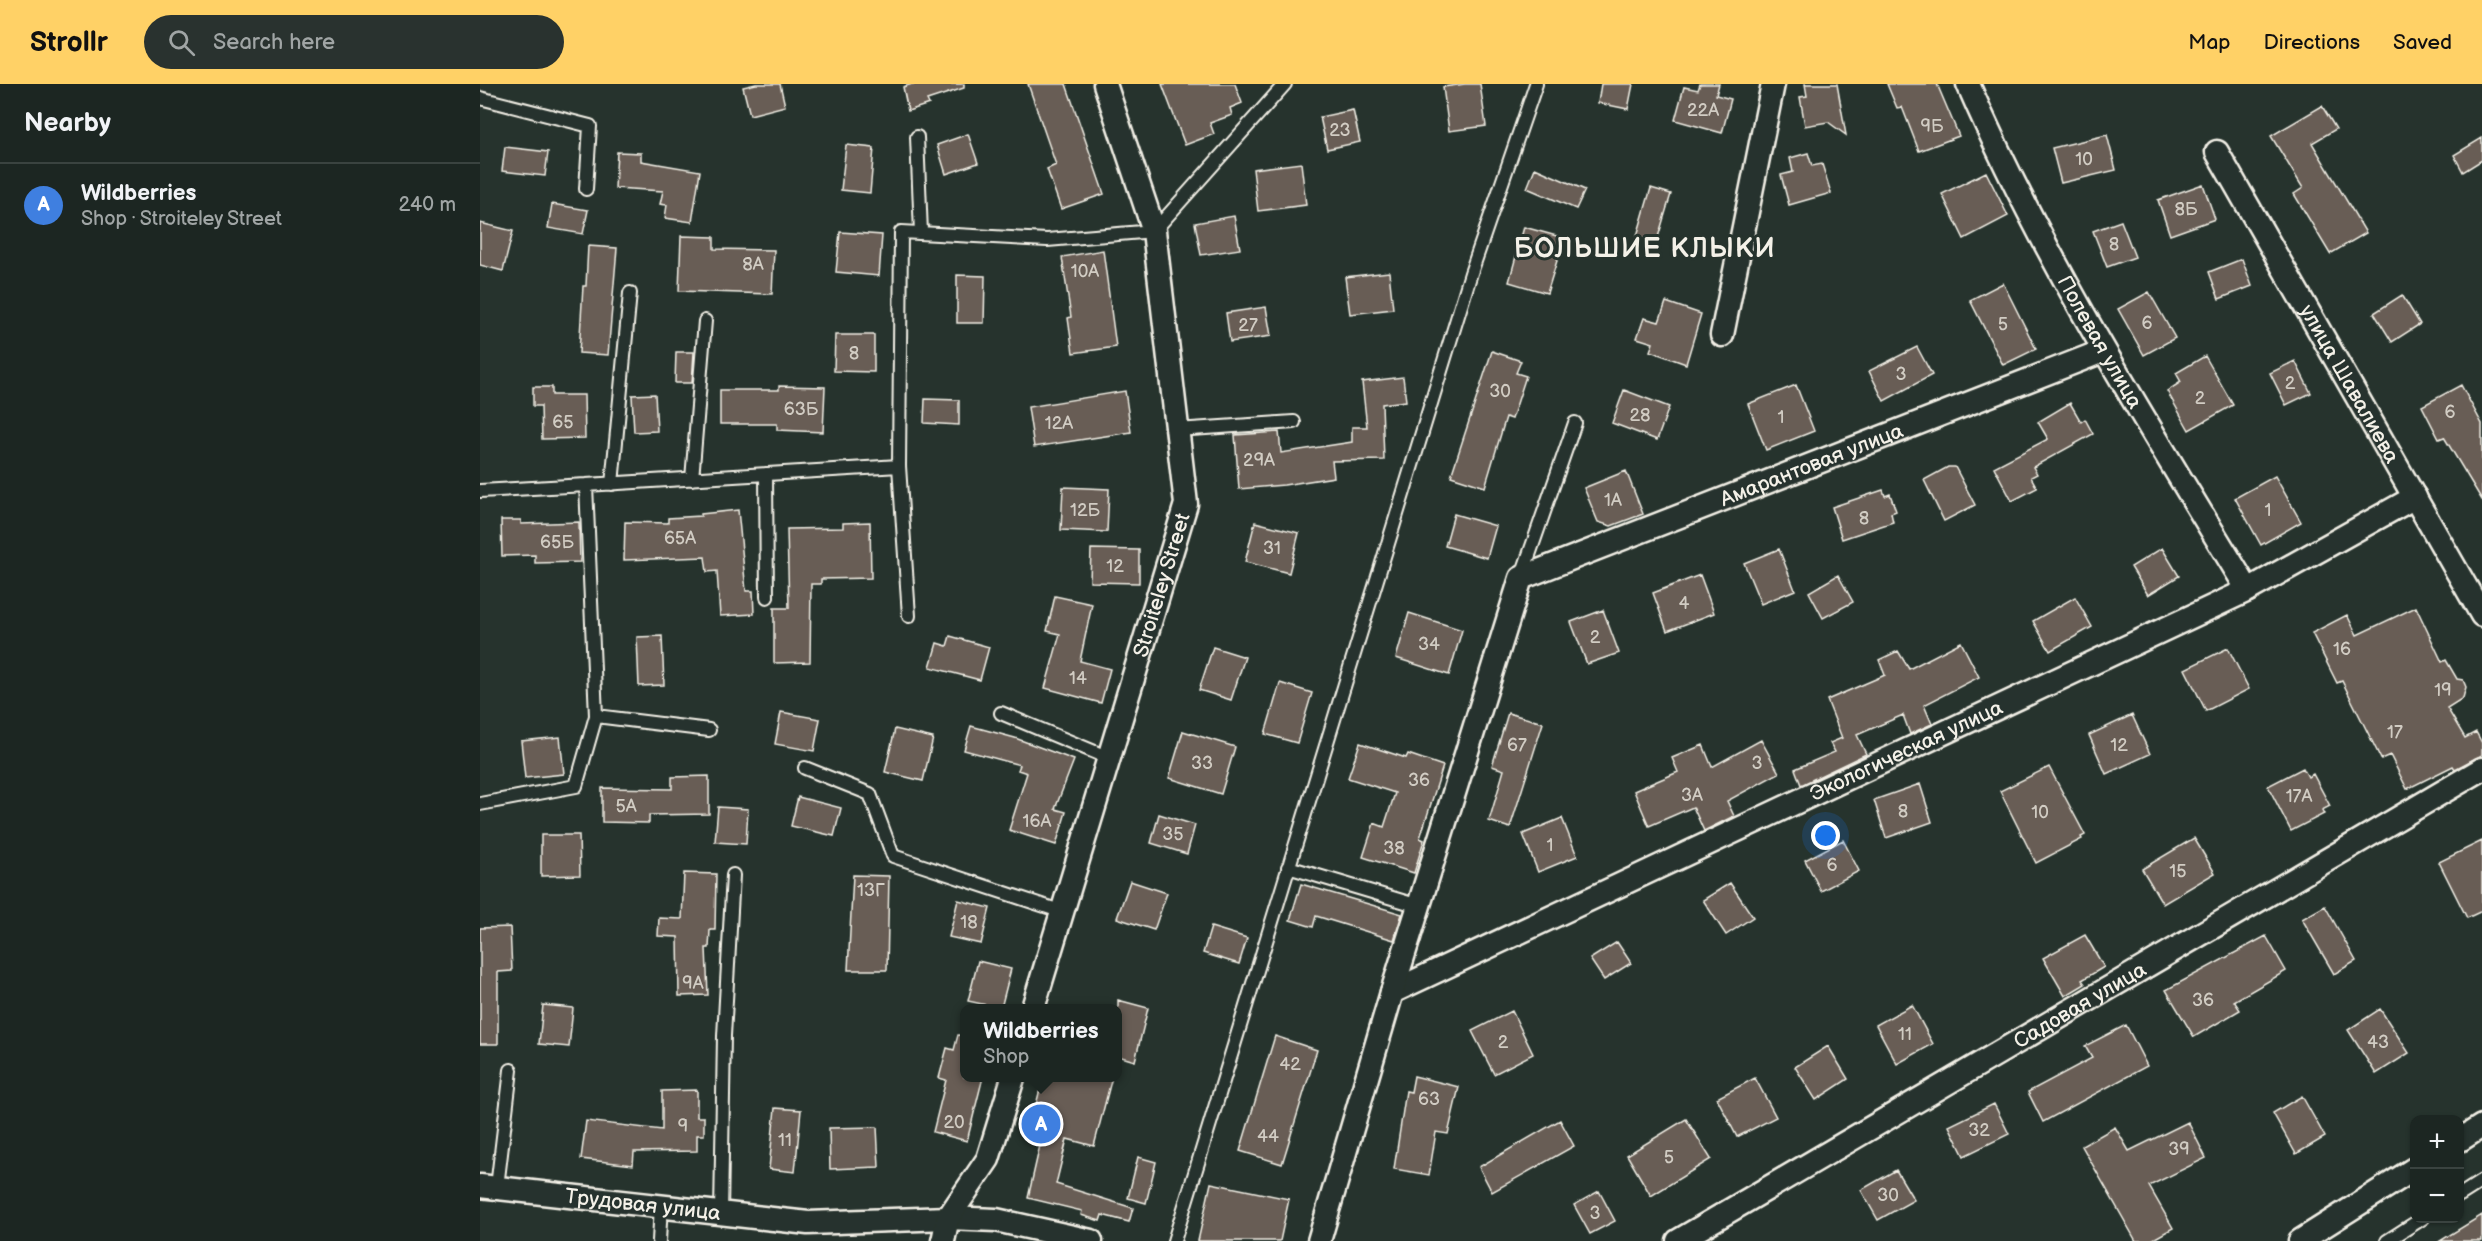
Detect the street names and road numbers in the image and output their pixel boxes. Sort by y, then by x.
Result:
street label: Полевая улица [2052,271,2148,413]
street label: улица Шавалиева [2294,300,2405,468]
street label: Амарантовая улица [1716,417,1907,512]
street label: Stroiteley Street [1128,509,1195,660]
street label: Экологическая улица [1806,694,2007,807]
street label: Садовая улица [2009,956,2151,1054]
street label: Трудовая улица [564,1183,723,1226]

